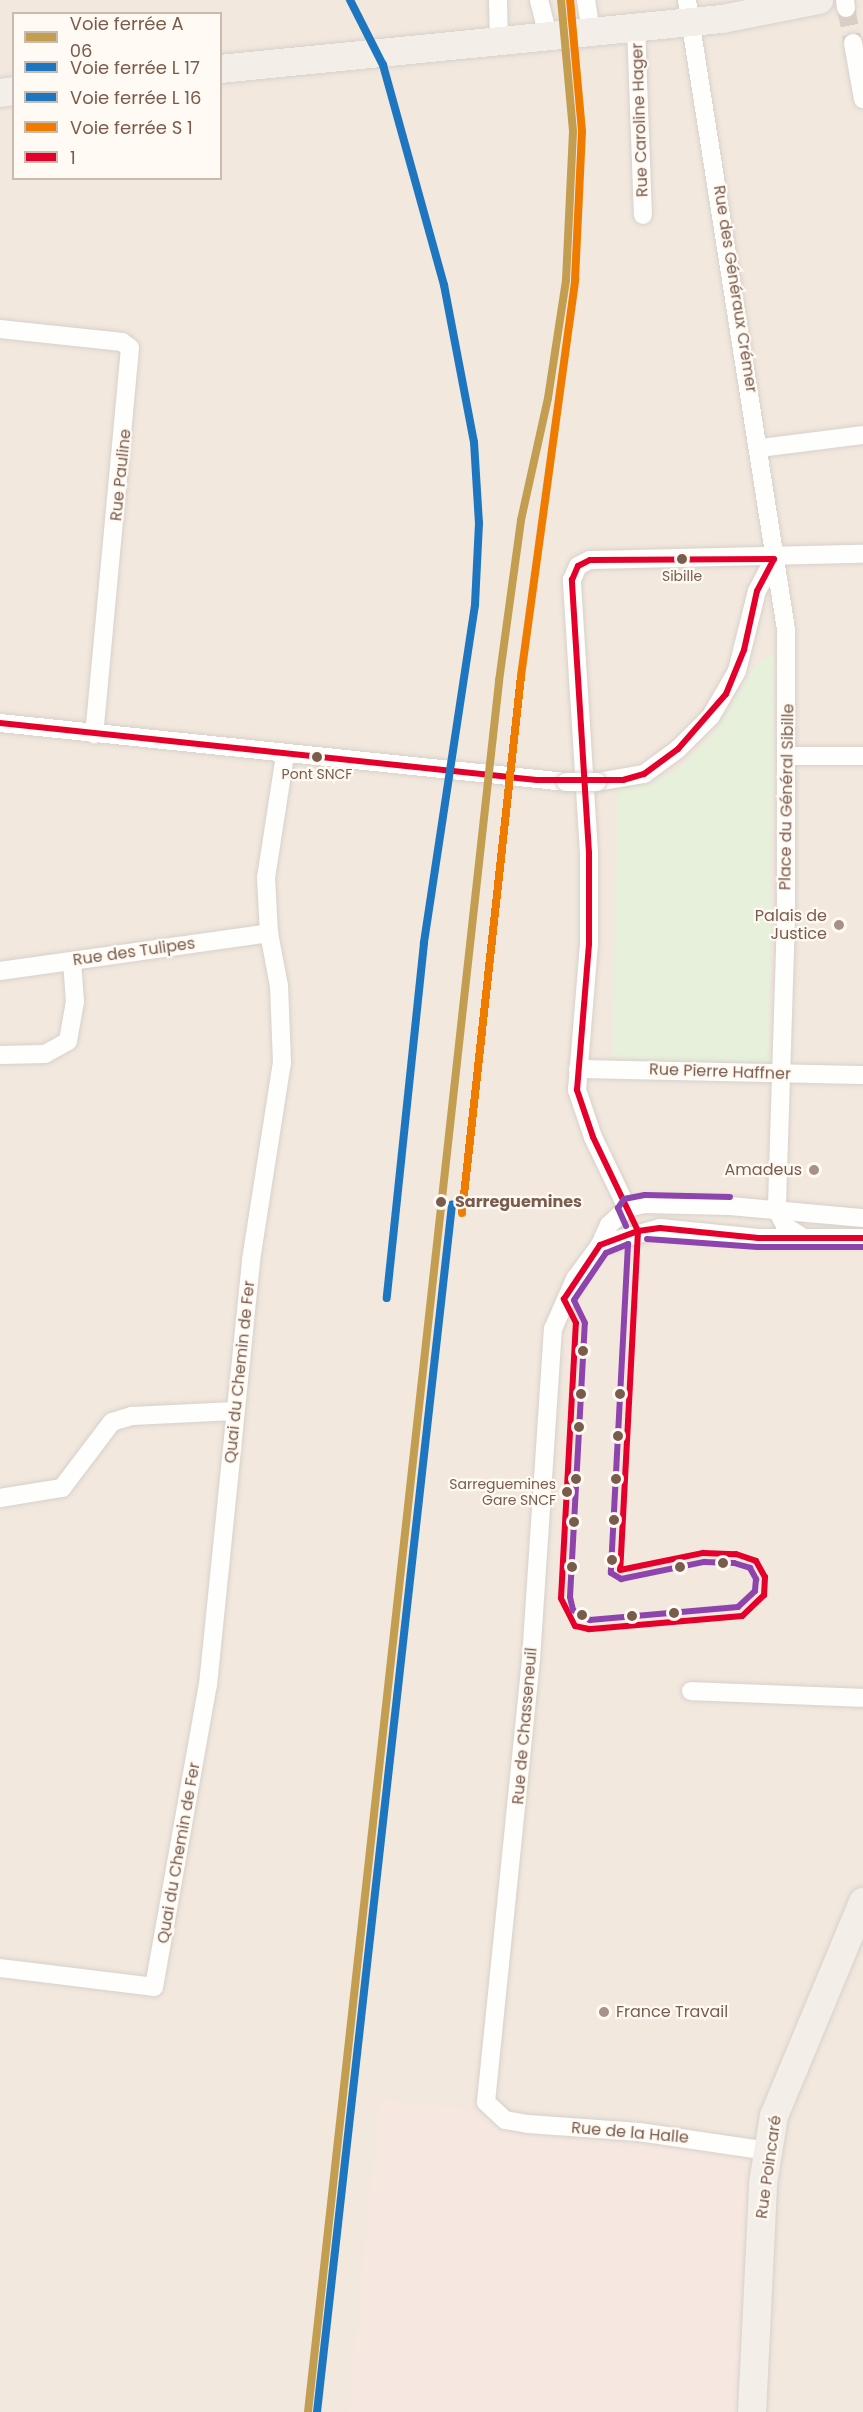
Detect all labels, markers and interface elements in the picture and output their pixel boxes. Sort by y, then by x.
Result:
text: Voie ferrée A 06 [70,11,184,63]
legend [12,12,222,180]
street label: Rue Caroline Hager [628,42,652,198]
text: Voie ferrée L 17 [70,55,200,80]
text: Voie ferrée L 16 [70,85,202,110]
text: Voie ferrée S 1 [70,115,193,140]
text: 1 [70,145,76,170]
street label: Rue des Généraux Crémer [709,184,761,394]
street label: Rue Pauline [107,428,135,522]
marker: Sibille [676,553,688,565]
place label: Sibille [662,568,702,584]
street label: Place du Général Sibille [776,704,798,890]
marker: Pont SNCF [311,751,323,763]
place label: Pont SNCF [282,766,352,782]
place label: Palais de Justice [755,906,827,944]
marker: Palais de Justice [832,918,846,932]
street label: Rue des Tulipes [72,934,196,970]
street label: Rue Pierre Haffner [649,1060,791,1084]
place label: Amadeus [725,1160,802,1180]
marker: Amadeus [807,1163,821,1177]
place label: Sarreguemines [455,1192,582,1212]
marker: Sarreguemines [432,1193,450,1211]
street label: Quai du Chemin de Fer [221,1280,259,1464]
unlabelled marker [577,1345,589,1357]
unlabelled marker [575,1388,587,1400]
unlabelled marker [614,1388,626,1400]
unlabelled marker [573,1421,585,1433]
unlabelled marker [612,1430,624,1442]
unlabelled marker [570,1473,582,1485]
unlabelled marker [610,1473,622,1485]
place label: Sarreguemines Gare SNCF [449,1476,556,1508]
marker: Sarreguemines Gare SNCF [561,1486,573,1498]
unlabelled marker [608,1514,620,1526]
unlabelled marker [568,1516,580,1528]
unlabelled marker [606,1554,618,1566]
unlabelled marker [717,1557,729,1569]
unlabelled marker [566,1561,578,1573]
unlabelled marker [674,1561,686,1573]
unlabelled marker [668,1607,680,1619]
unlabelled marker [576,1609,588,1621]
unlabelled marker [626,1610,638,1622]
street label: Rue de Chasseneuil [509,1647,541,1805]
street label: Quai du Chemin de Fer [154,1761,204,1945]
place label: France Travail [616,2002,728,2022]
marker: France Travail [597,2005,611,2019]
street label: Rue Poincaré [752,2114,786,2220]
street label: Rue de la Halle [570,2118,690,2148]

